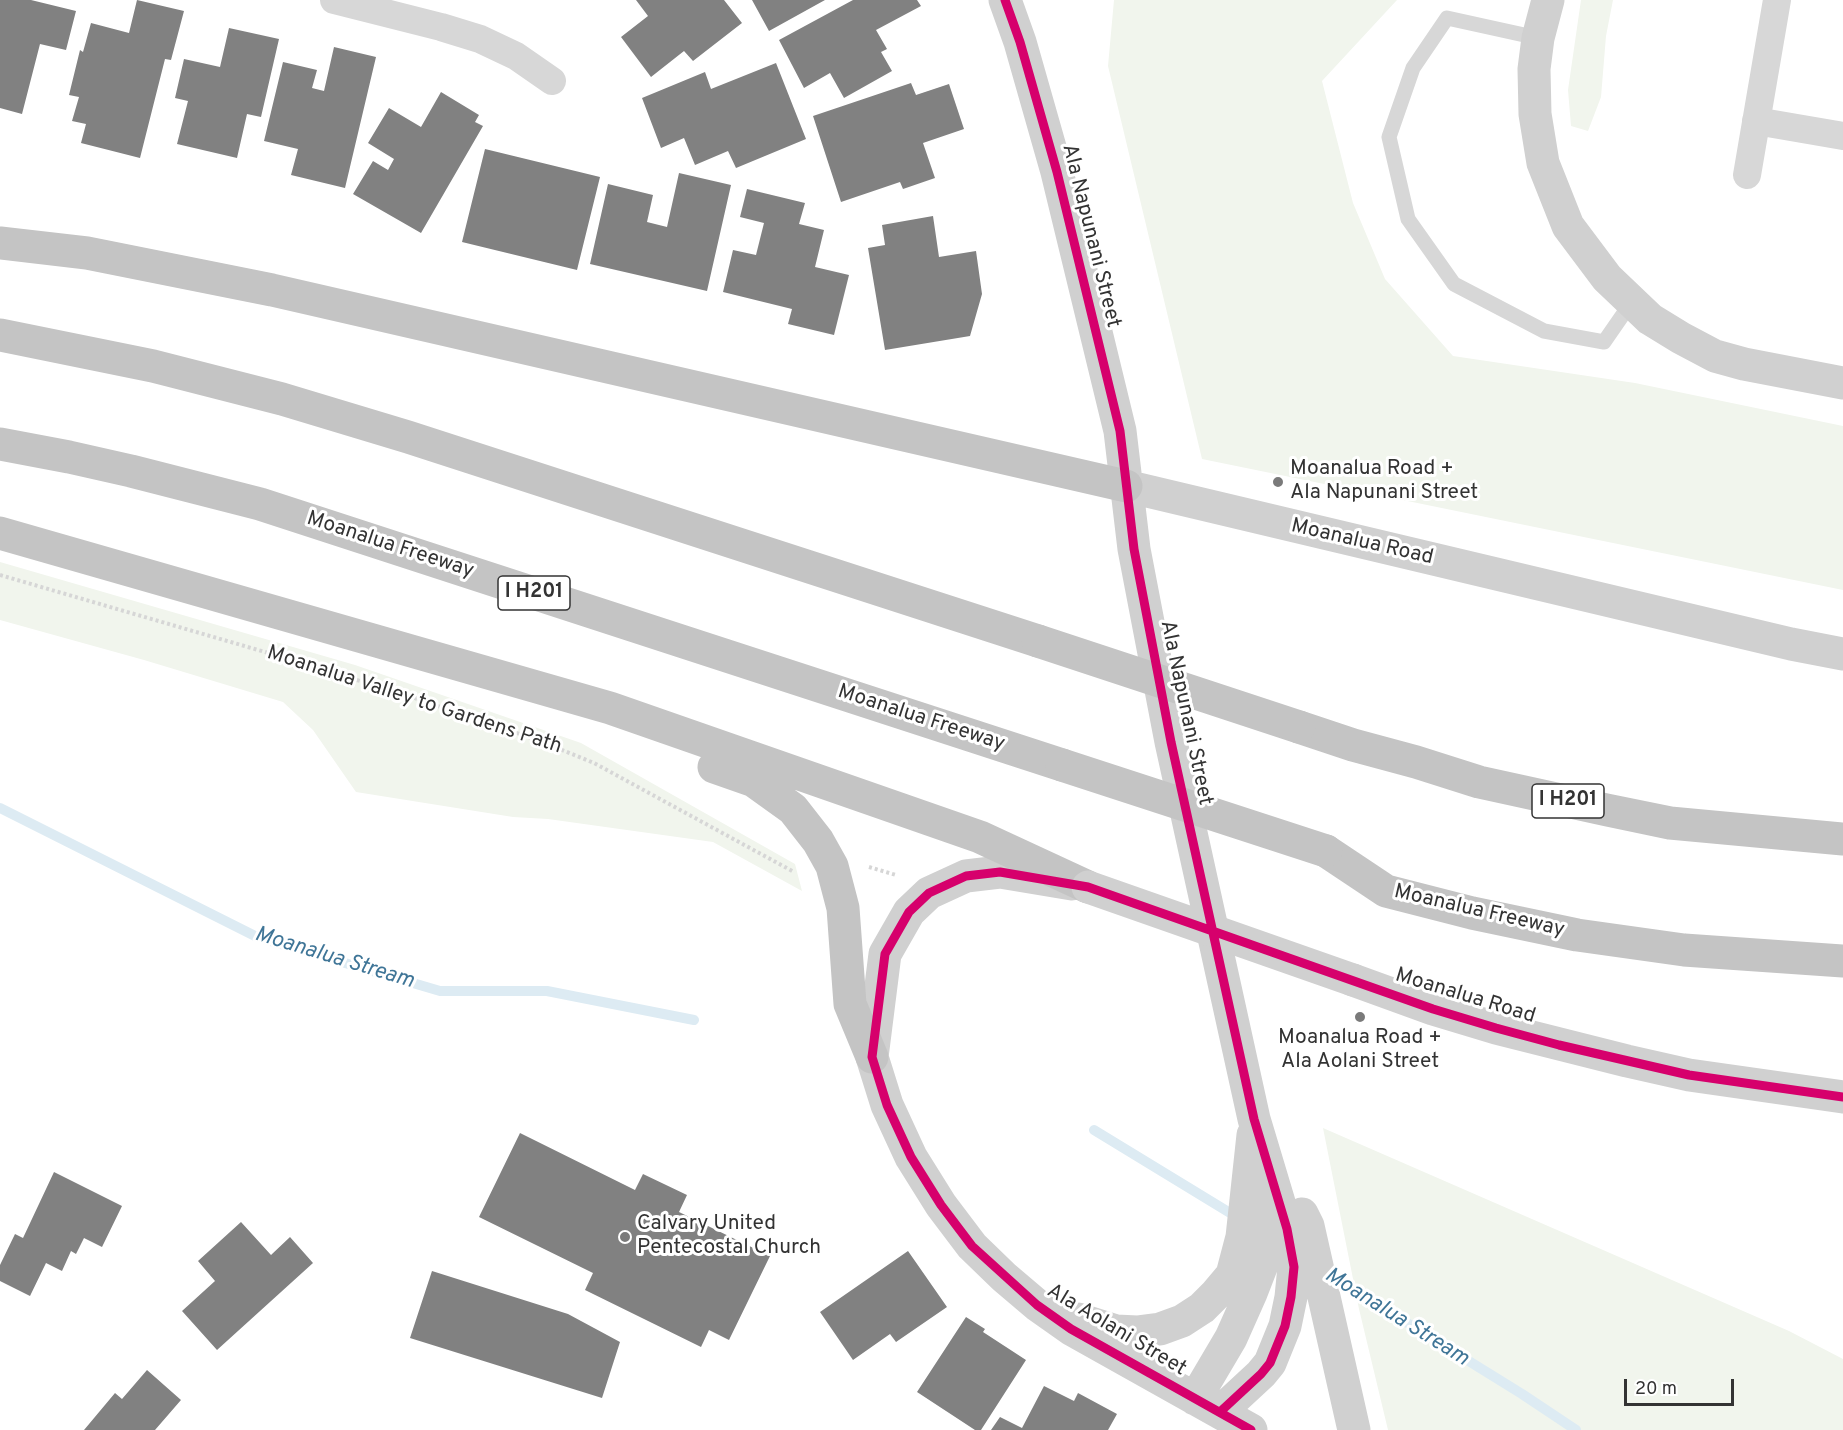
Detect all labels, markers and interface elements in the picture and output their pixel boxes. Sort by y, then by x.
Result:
street label: Ala Napunani Street [1055,142,1125,330]
place label: Moanalua Road + Ala Napunani Street [1290,457,1478,507]
marker: Moanalua Road + Ala Napunani Street [1271,475,1285,489]
street label: Moanalua Freeway [303,507,477,585]
street label: Moanalua Road [1288,514,1436,572]
road number: I H201 [498,576,570,610]
street label: Ala Napunani Street [1153,618,1217,808]
street label: Moanalua Valley to Gardens Path [263,641,565,761]
street label: Moanalua Freeway [834,680,1008,758]
road number: I H201 [1532,784,1604,818]
street label: Moanalua Freeway [1391,880,1567,944]
water label: Moanalua Stream [251,922,417,996]
street label: Moanalua Road [1392,964,1538,1030]
marker: Moanalua Road + Ala Aolani Street [1353,1010,1367,1024]
place label: Moanalua Road + Ala Aolani Street [1278,1026,1442,1076]
place label: Calvary United Pentecostal Church [637,1212,821,1262]
marker: Calvary United Pentecostal Church [618,1230,632,1244]
water label: Moanalua Stream [1319,1263,1473,1373]
street label: Ala Aolani Street [1042,1279,1190,1383]
scale bar [1627,1367,1736,1405]
text: 20 m [1635,1378,1677,1401]

